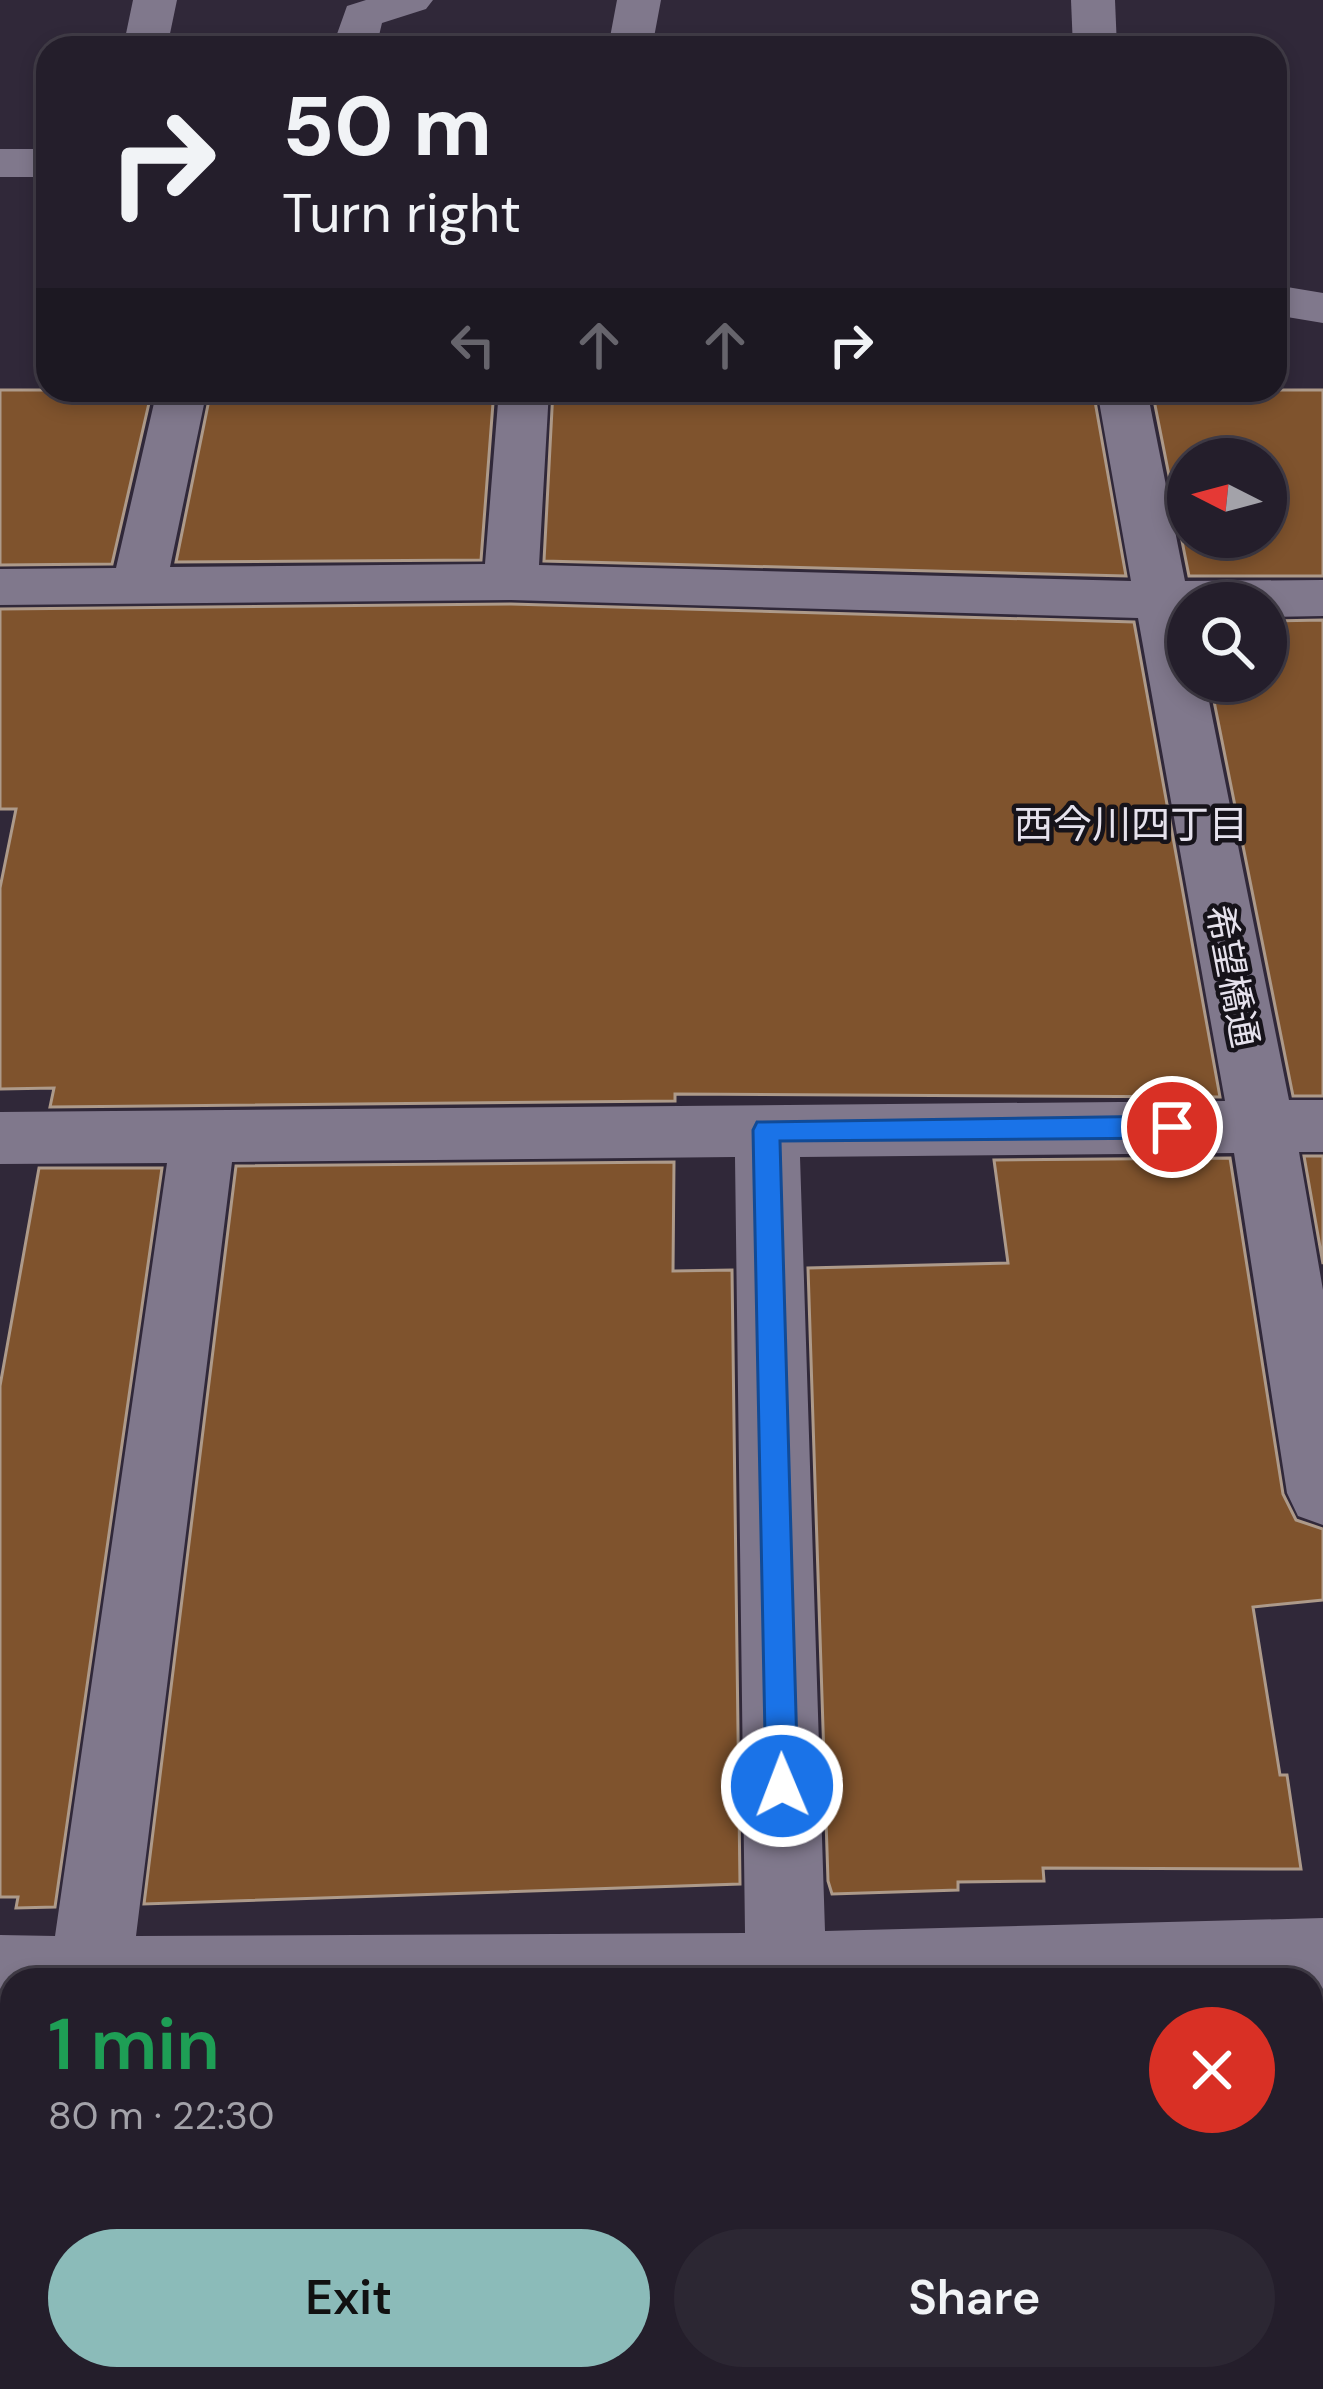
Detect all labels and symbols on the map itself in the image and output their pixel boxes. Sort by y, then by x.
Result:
north arrow [1167,438,1287,558]
district label: 西今川四丁目 [1014,799,1248,850]
street label: 希望橋通 [1196,901,1269,1051]
pin [1121,1076,1223,1178]
position arrow [719,1723,845,1849]

